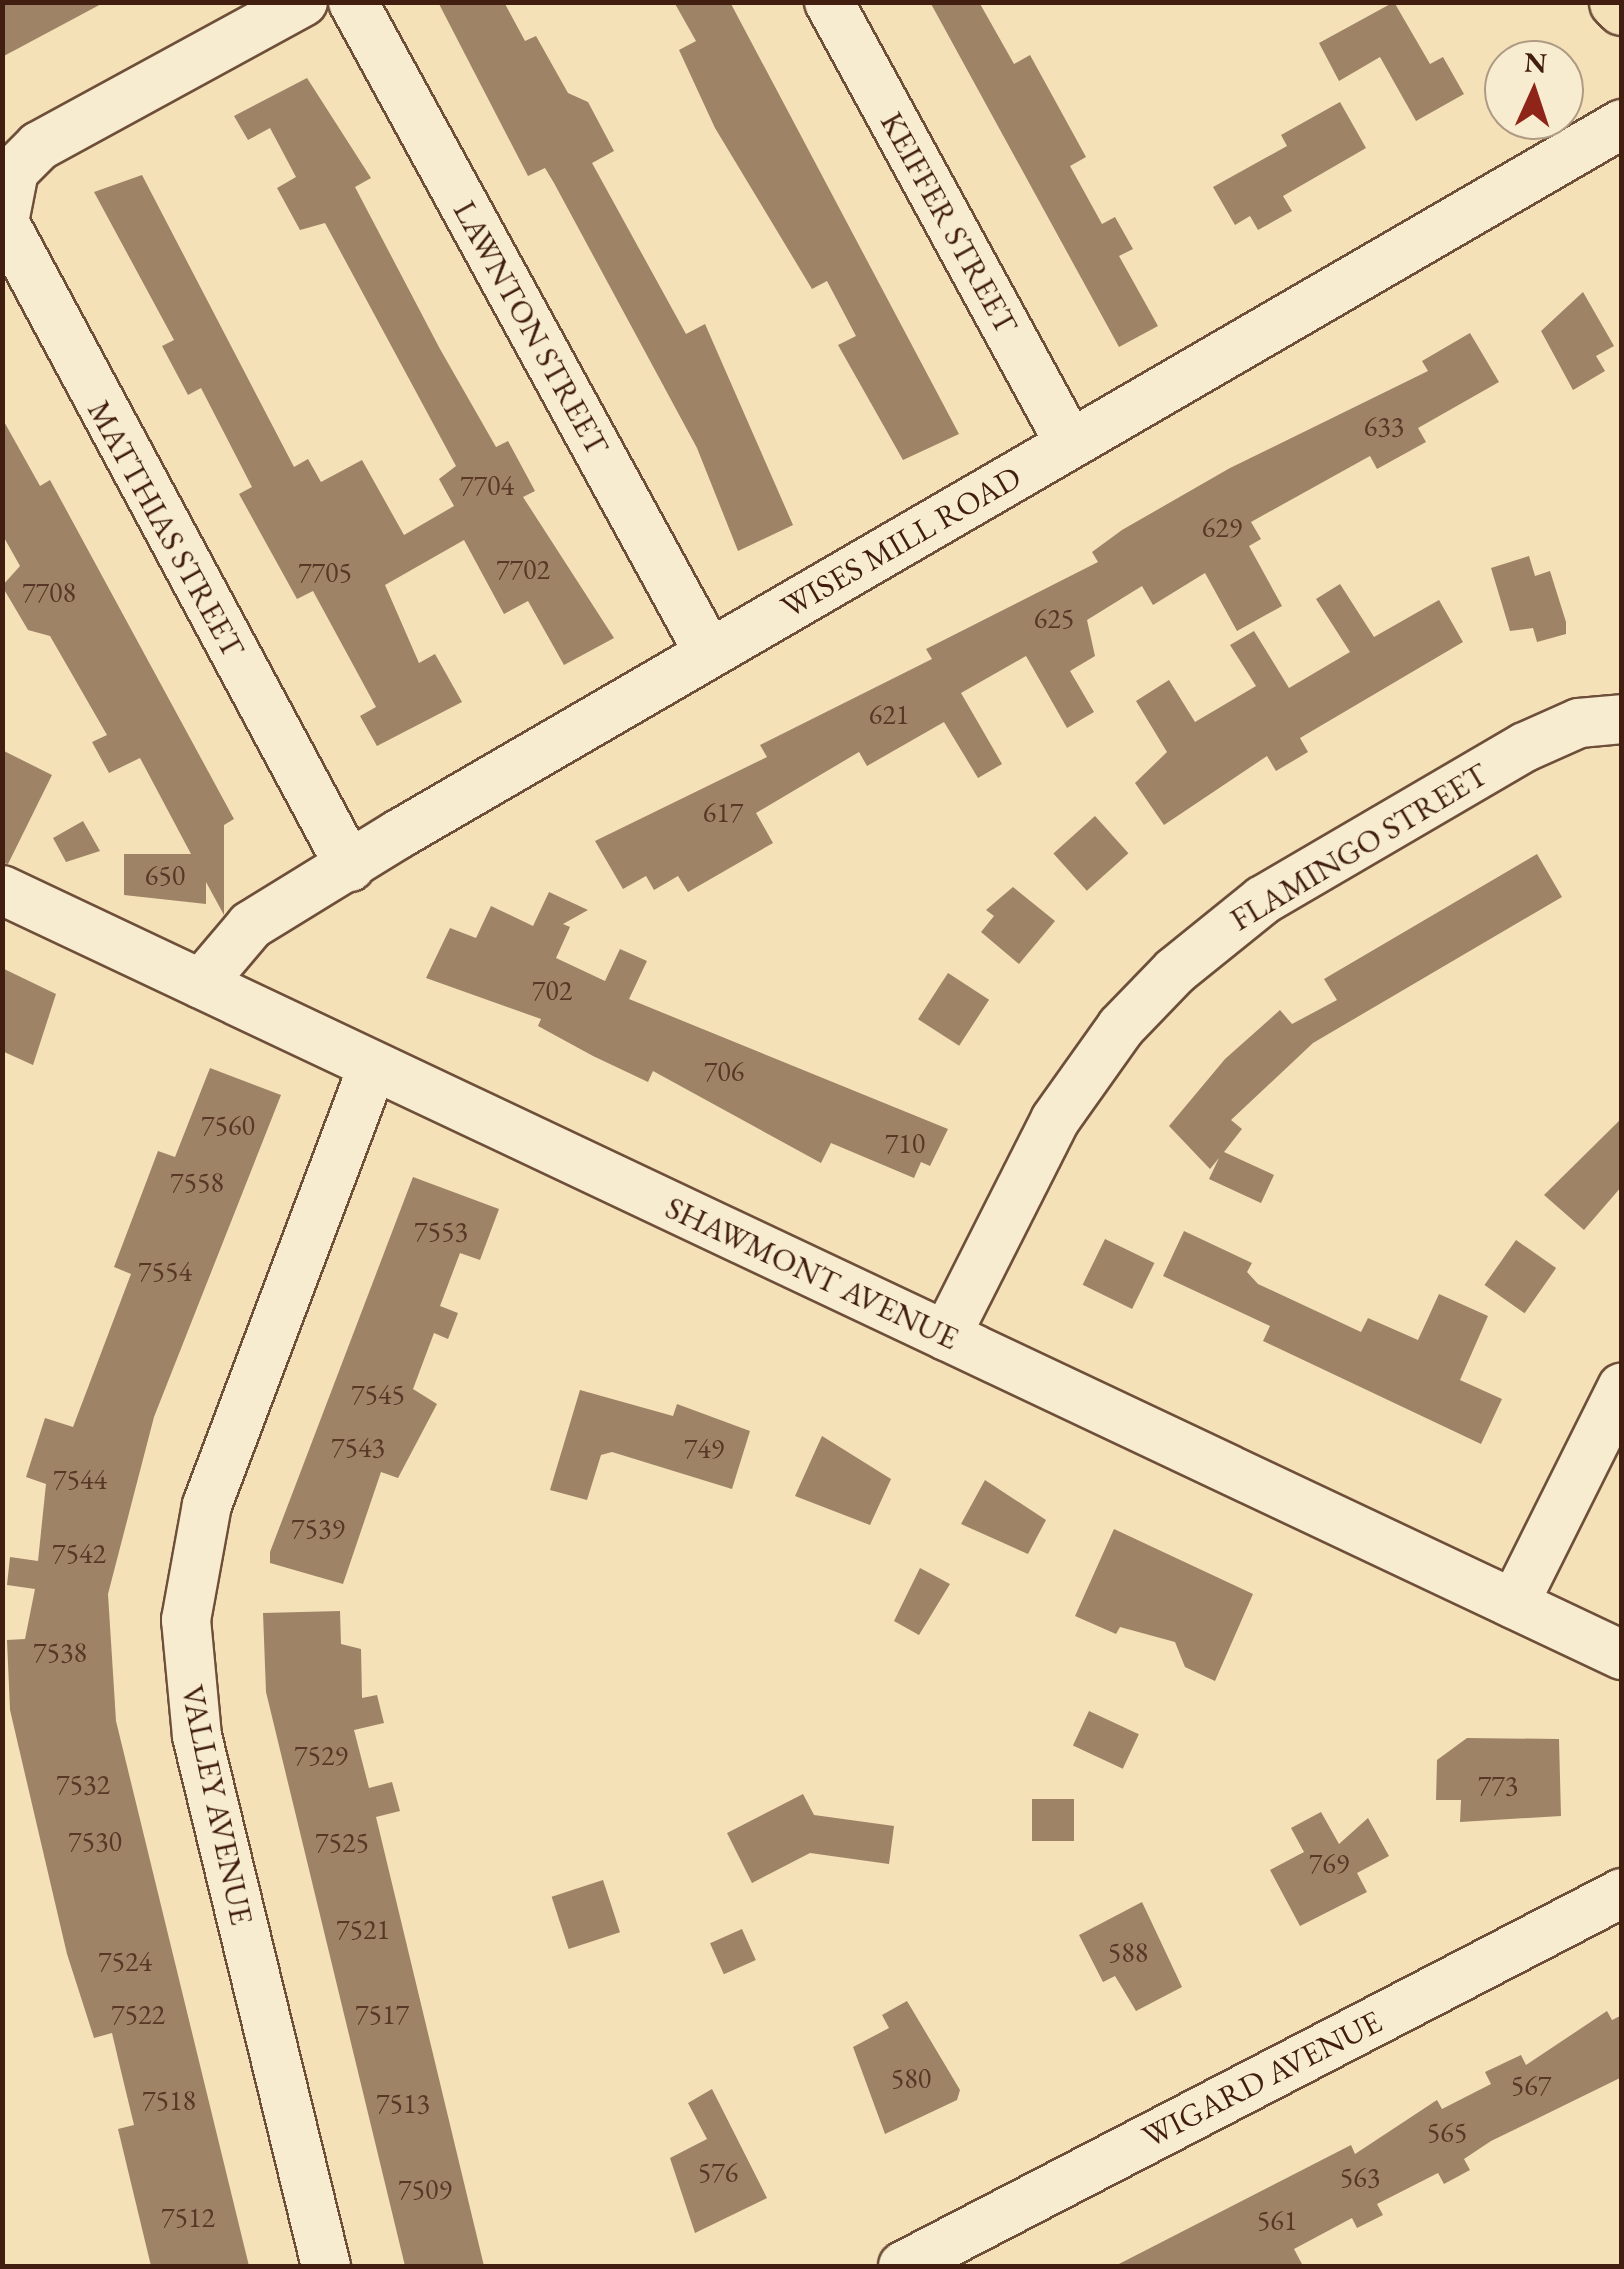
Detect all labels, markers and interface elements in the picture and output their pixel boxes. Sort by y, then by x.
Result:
north arrow [1484,40,1584,140]
text: N [1523,43,1548,81]
street label: KEIFFER STREET [872,105,1026,341]
street label: LAWNTON STREET [445,194,617,462]
street label: MATTHIAS STREET [79,394,253,664]
house number: 633 [1364,409,1404,443]
street label: WISES MILL ROAD [774,458,1028,626]
house number: 7704 [460,468,514,502]
house number: 629 [1202,510,1242,544]
house number: 7702 [496,552,550,586]
house number: 7705 [298,555,352,589]
house number: 7708 [22,575,76,609]
house number: 625 [1034,601,1074,635]
house number: 621 [869,697,909,731]
street label: FLAMINGO STREET [1223,755,1495,939]
house number: 617 [703,795,743,829]
house number: 650 [145,858,185,892]
house number: 702 [532,973,572,1007]
house number: 706 [704,1054,744,1088]
house number: 7560 [201,1108,255,1142]
house number: 710 [885,1126,925,1160]
house number: 7558 [170,1165,224,1199]
street label: SHAWMONT AVENUE [660,1188,964,1358]
house number: 7553 [414,1214,468,1248]
house number: 7554 [138,1254,192,1288]
house number: 7545 [351,1377,405,1411]
house number: 7543 [331,1430,385,1464]
house number: 749 [684,1431,724,1465]
house number: 7544 [53,1462,107,1496]
house number: 7539 [291,1511,345,1545]
house number: 7542 [52,1536,106,1570]
house number: 7538 [33,1635,87,1669]
street label: VALLEY AVENUE [173,1682,261,1928]
house number: 7529 [294,1738,348,1772]
house number: 7532 [56,1767,110,1801]
house number: 773 [1478,1768,1518,1802]
house number: 7530 [68,1824,122,1858]
house number: 7525 [315,1825,369,1859]
house number: 769 [1309,1846,1349,1880]
house number: 7521 [336,1912,390,1946]
house number: 588 [1108,1935,1148,1969]
house number: 7524 [98,1944,152,1978]
house number: 7522 [111,1997,165,2031]
house number: 7517 [355,1997,409,2031]
street label: WIGARD AVENUE [1136,2002,1388,2156]
house number: 580 [891,2061,931,2095]
house number: 567 [1511,2068,1551,2102]
house number: 7518 [142,2083,196,2117]
house number: 7513 [376,2086,430,2120]
house number: 565 [1427,2115,1467,2149]
house number: 576 [698,2155,738,2189]
house number: 563 [1340,2160,1380,2194]
house number: 7509 [398,2172,452,2206]
house number: 7512 [161,2200,215,2234]
house number: 561 [1257,2203,1297,2237]

